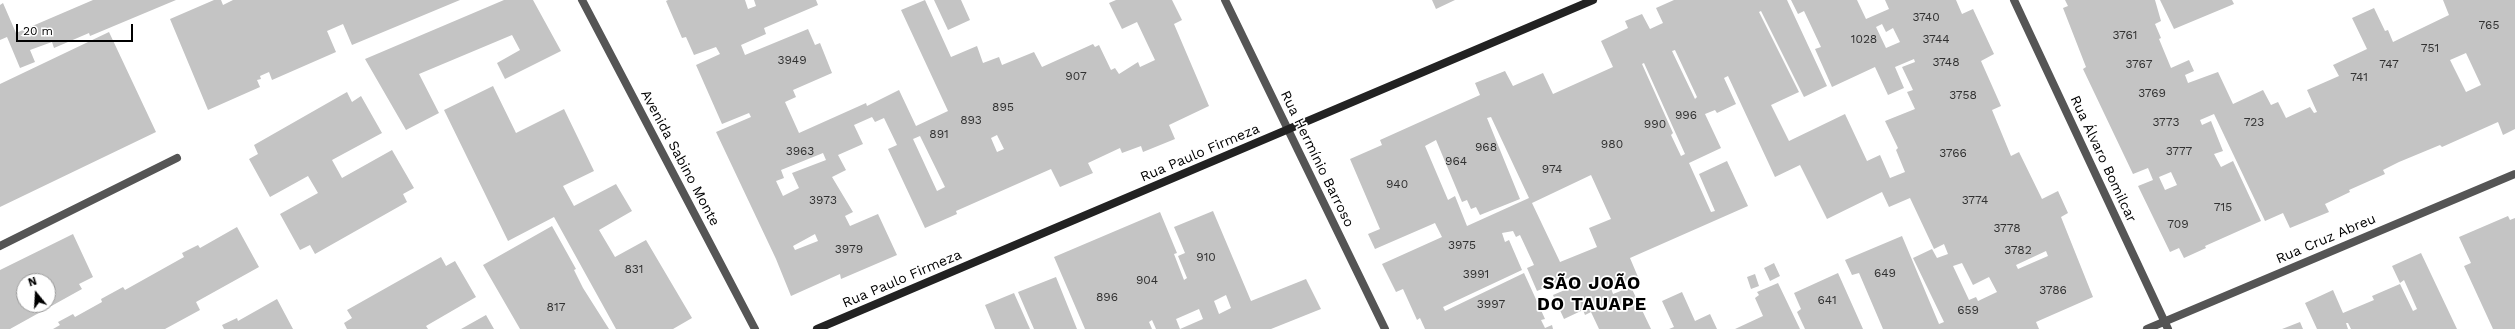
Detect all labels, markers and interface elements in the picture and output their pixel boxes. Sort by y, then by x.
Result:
house number: 3740 [1912,10,1940,24]
scale bar [18,16,135,42]
house number: 765 [2479,18,2499,32]
text: 20 m [23,24,53,38]
house number: 3761 [2113,28,2137,42]
house number: 1028 [1851,32,1877,46]
house number: 3744 [1922,32,1950,46]
house number: 751 [2421,41,2439,55]
house number: 3949 [777,53,807,67]
house number: 3748 [1932,55,1960,69]
house number: 3767 [2126,57,2152,71]
house number: 747 [2379,57,2399,71]
house number: 907 [1065,69,1087,83]
house number: 741 [2350,70,2368,84]
house number: 3769 [2138,86,2166,100]
street label: Avenida Sabino Monte [637,87,723,229]
street label: Rua Hermínio Barroso [1277,88,1357,230]
house number: 3758 [1949,88,1977,102]
street label: Rua Álvaro Bomilcar [2066,93,2140,225]
house number: 895 [992,100,1014,114]
house number: 996 [1675,108,1697,122]
house number: 893 [960,113,982,127]
house number: 3773 [2153,115,2179,129]
house number: 723 [2244,115,2264,129]
house number: 990 [1644,117,1666,131]
street label: Rua Paulo Firmeza [1138,120,1262,186]
house number: 891 [929,127,949,141]
house number: 980 [1601,137,1623,151]
house number: 968 [1475,140,1497,154]
house number: 3963 [786,144,814,158]
house number: 3777 [2166,144,2192,158]
house number: 3766 [1939,146,1967,160]
house number: 964 [1445,154,1467,168]
house number: 974 [1542,162,1562,176]
house number: 940 [1386,177,1408,191]
house number: 3973 [809,193,837,207]
house number: 3774 [1962,193,1988,207]
house number: 715 [2214,200,2232,214]
street label: Rua Cruz Abreu [2274,210,2378,268]
house number: 709 [2167,217,2189,231]
house number: 3778 [1993,221,2021,235]
house number: 3975 [1448,238,1476,252]
house number: 3979 [835,242,863,256]
house number: 3782 [2004,243,2032,257]
street label: Rua Paulo Firmeza [840,246,964,312]
house number: 910 [1196,250,1216,264]
house number: 831 [625,262,643,276]
house number: 649 [1874,266,1896,280]
house number: 3991 [1463,267,1489,281]
north arrow [16,273,56,313]
house number: 904 [1136,273,1158,287]
district label: SÃO JOÃO DO TAUAPE [1537,273,1647,316]
text: N [27,275,38,290]
house number: 3786 [2039,283,2067,297]
house number: 896 [1096,290,1118,304]
house number: 641 [1817,293,1837,307]
house number: 3997 [1477,297,1505,311]
house number: 817 [547,300,565,314]
house number: 659 [1957,303,1979,317]

